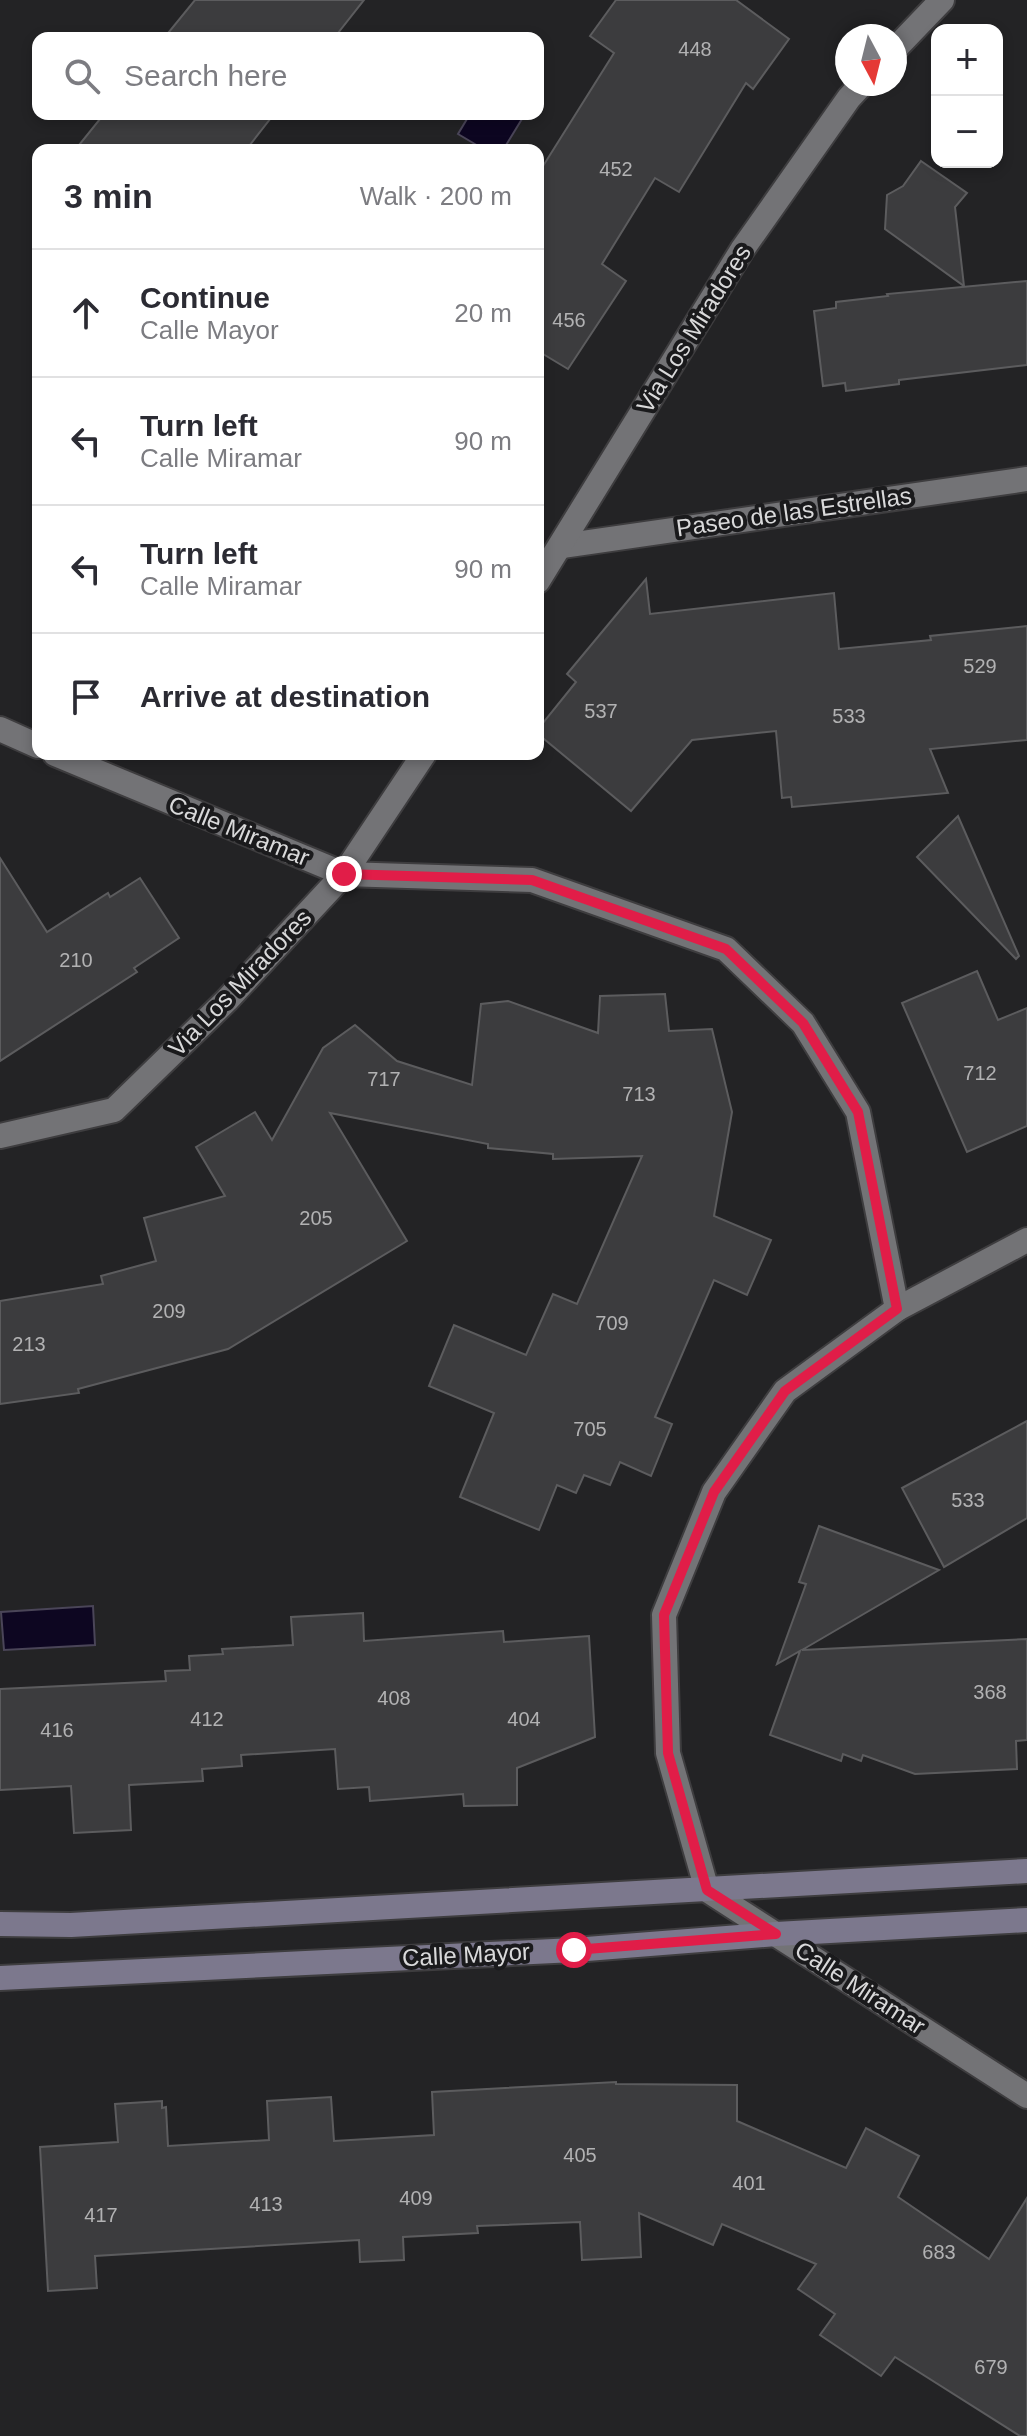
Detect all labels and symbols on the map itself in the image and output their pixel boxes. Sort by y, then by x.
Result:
north arrow [835,24,907,96]
house number: 448 [678,38,712,60]
house number: 452 [599,158,633,180]
street label: Via Los Miradores [631,240,756,418]
house number: 456 [552,309,586,331]
street label: Paseo de las Estrellas [674,482,913,541]
house number: 529 [963,655,997,677]
house number: 537 [584,700,618,722]
house number: 533 [832,705,866,727]
street label: Calle Miramar [165,790,313,871]
route end [326,856,362,892]
street label: Via Los Miradores [163,904,316,1061]
house number: 210 [59,949,93,971]
house number: 712 [963,1062,997,1084]
house number: 717 [367,1068,401,1090]
house number: 713 [622,1083,656,1105]
house number: 205 [299,1207,333,1229]
house number: 209 [152,1300,186,1322]
house number: 709 [595,1312,629,1334]
house number: 213 [12,1333,46,1355]
house number: 705 [573,1418,607,1440]
house number: 533 [951,1489,985,1511]
house number: 368 [973,1681,1007,1703]
house number: 408 [377,1687,411,1709]
house number: 412 [190,1708,224,1730]
house number: 404 [507,1708,541,1730]
house number: 416 [40,1719,74,1741]
route start [556,1932,592,1968]
street label: Calle Miramar [790,1936,930,2040]
street label: Calle Mayor [401,1938,531,1971]
house number: 405 [563,2144,597,2166]
house number: 401 [732,2172,766,2194]
house number: 409 [399,2187,433,2209]
house number: 413 [249,2193,283,2215]
house number: 417 [84,2204,118,2226]
house number: 683 [922,2241,956,2263]
house number: 679 [974,2356,1008,2378]

